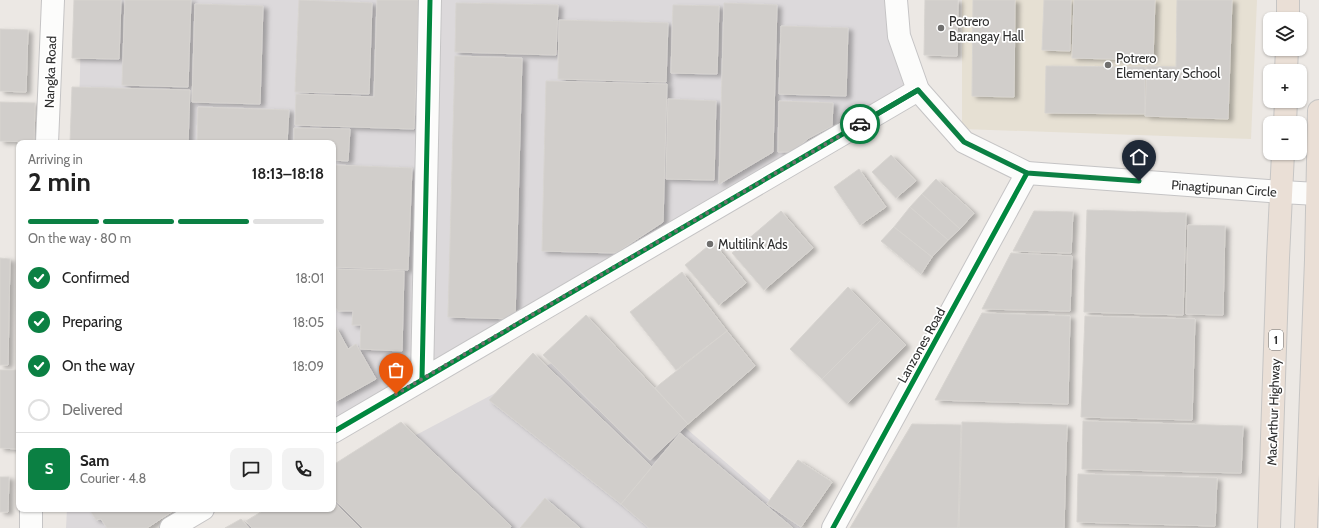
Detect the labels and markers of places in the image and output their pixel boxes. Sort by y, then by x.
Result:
place label: Potrero Barangay Hall [949,13,1024,44]
marker: Potrero Barangay Hall [936,23,946,33]
place label: Potrero Elementary School [1116,50,1220,81]
marker: Potrero Elementary School [1103,60,1113,70]
pin [1122,140,1156,181]
place label: Multilink Ads [718,236,788,252]
marker: Multilink Ads [705,239,715,249]
pin [379,353,413,394]

